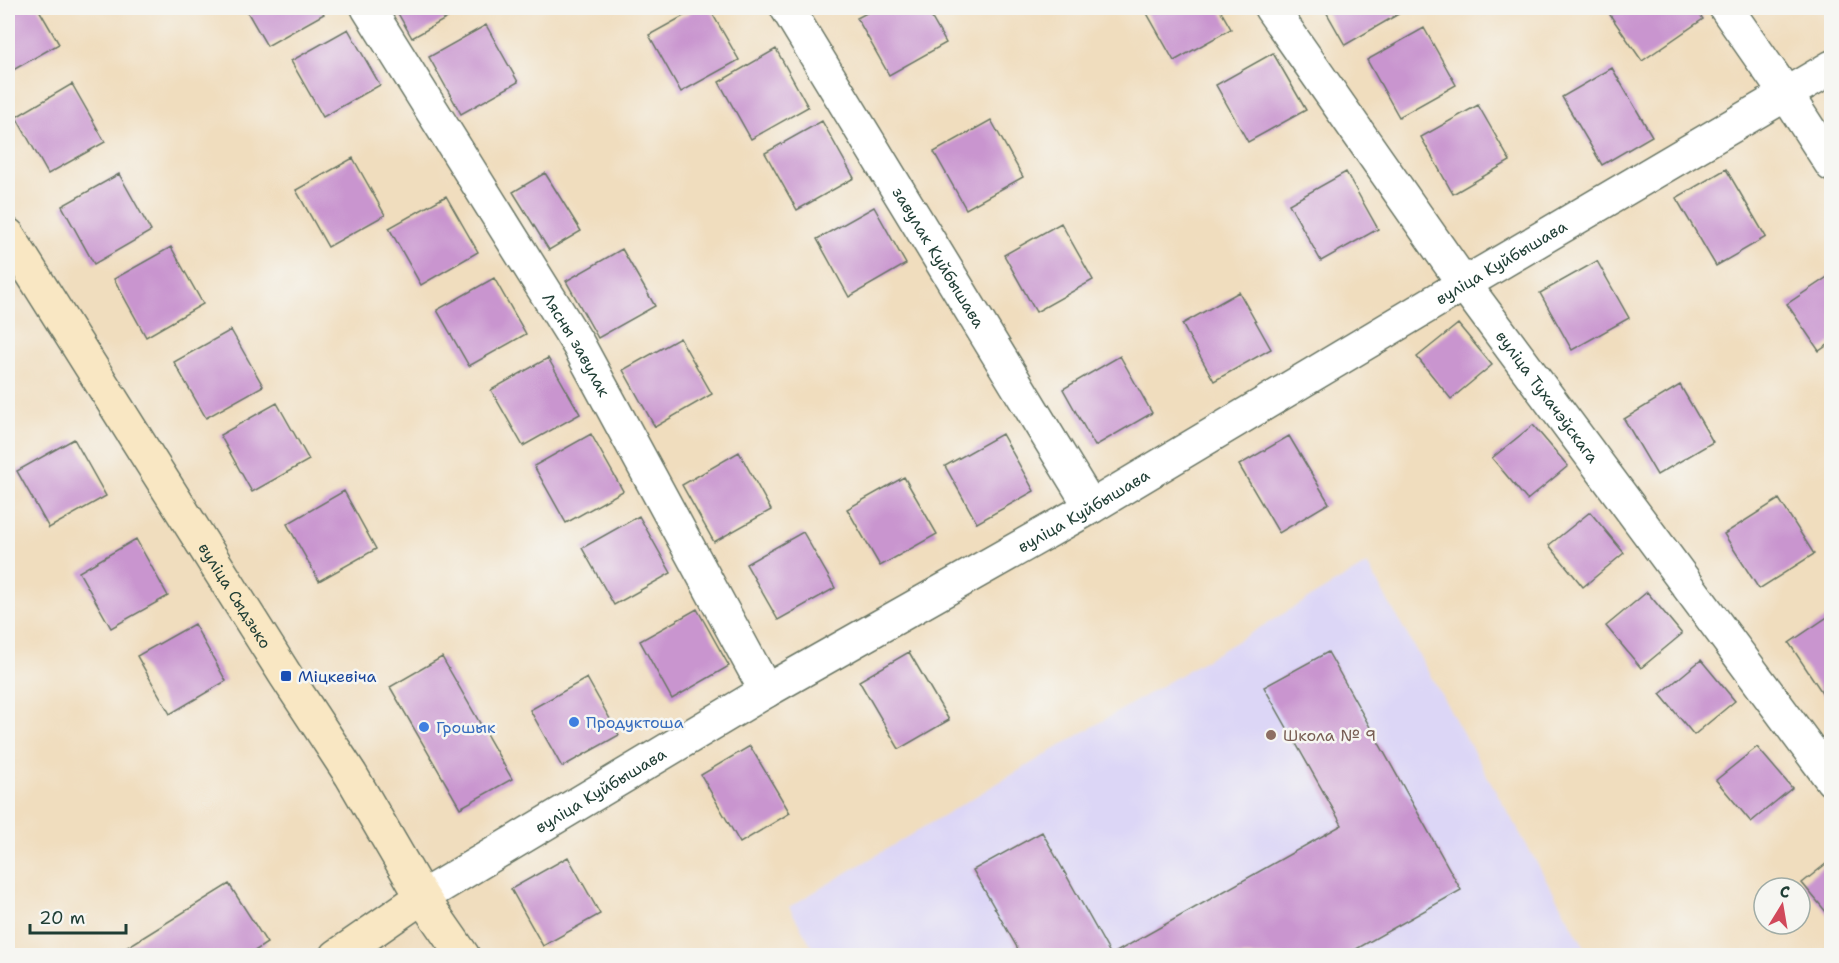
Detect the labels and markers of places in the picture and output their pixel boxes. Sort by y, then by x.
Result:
place label: Міцкевіча [298,666,376,687]
marker: Міцкевіча [279,669,293,683]
place label: Продуктоша [586,712,684,733]
marker: Продуктоша [567,715,581,729]
place label: Грошык [436,717,496,738]
marker: Грошык [417,720,431,734]
place label: Школа № 9 [1283,725,1376,746]
marker: Школа № 9 [1264,728,1278,742]

